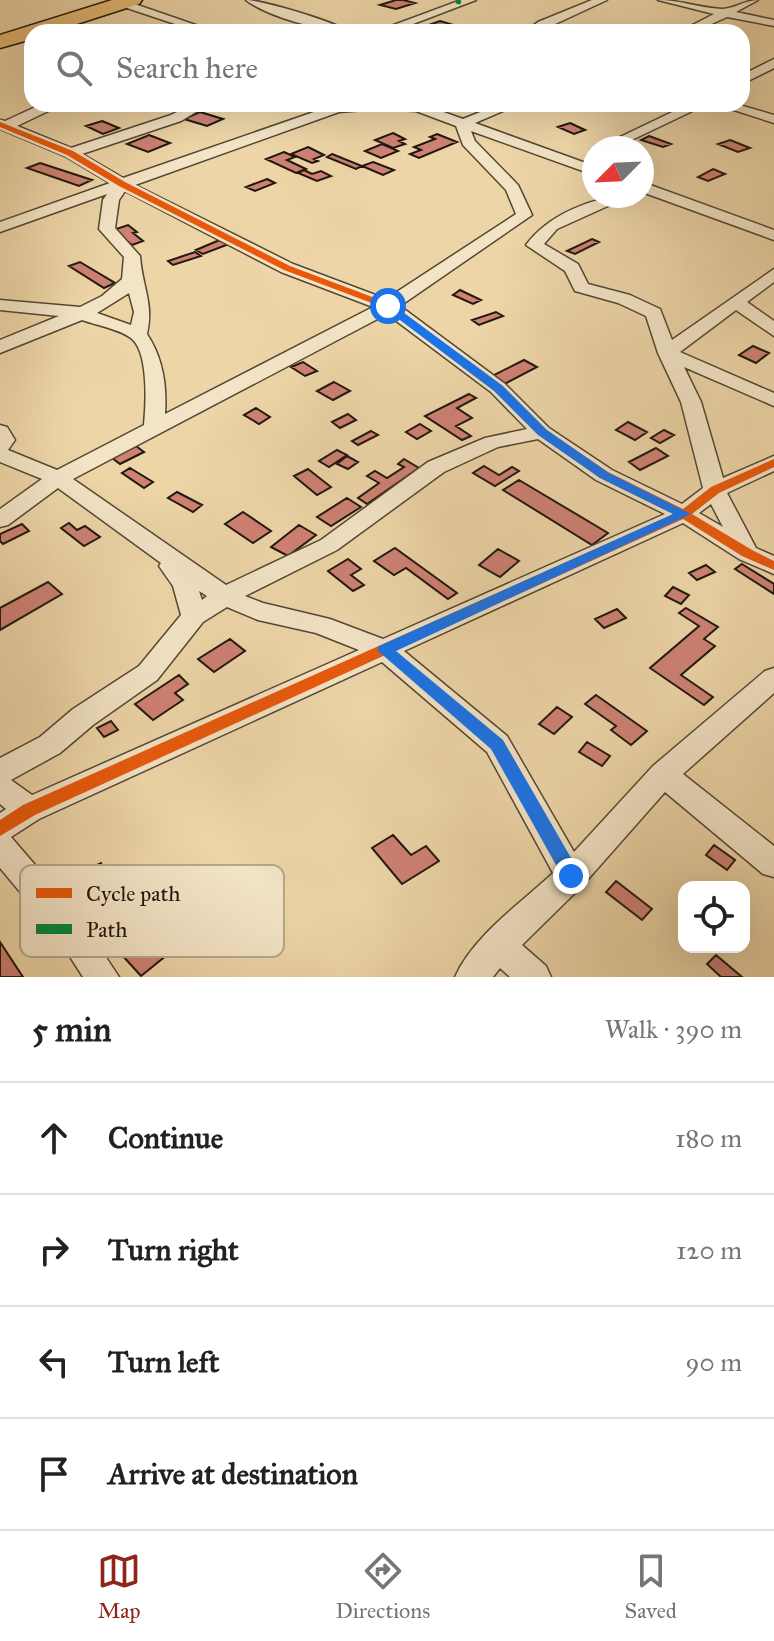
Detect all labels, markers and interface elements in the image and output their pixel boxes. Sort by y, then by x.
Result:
search box [24,24,750,112]
icon: search [52,46,96,90]
text: Search here [116,50,258,86]
north arrow [582,136,654,208]
route start [370,288,406,324]
route end [553,858,589,894]
legend [20,865,284,957]
text: Cycle path [86,880,181,907]
map controls [678,881,750,953]
button: locate [678,881,750,953]
text: Path [86,916,128,943]
text: 5 min [32,1009,111,1050]
text: Walk · 390 m [605,1013,742,1045]
icon: ahead [32,1116,76,1160]
text: Continue [108,1120,223,1156]
text: 180 m [675,1122,742,1154]
icon: right [32,1228,76,1272]
text: Turn right [108,1232,239,1268]
text: 120 m [676,1234,742,1266]
icon: left [32,1340,76,1384]
text: Turn left [108,1344,219,1380]
text: 90 m [685,1346,742,1378]
icon: arrive [32,1452,76,1496]
text: Arrive at destination [108,1456,358,1492]
tab: Map [97,1549,141,1624]
tab: Directions [335,1549,430,1624]
tab: Saved [625,1549,677,1624]

